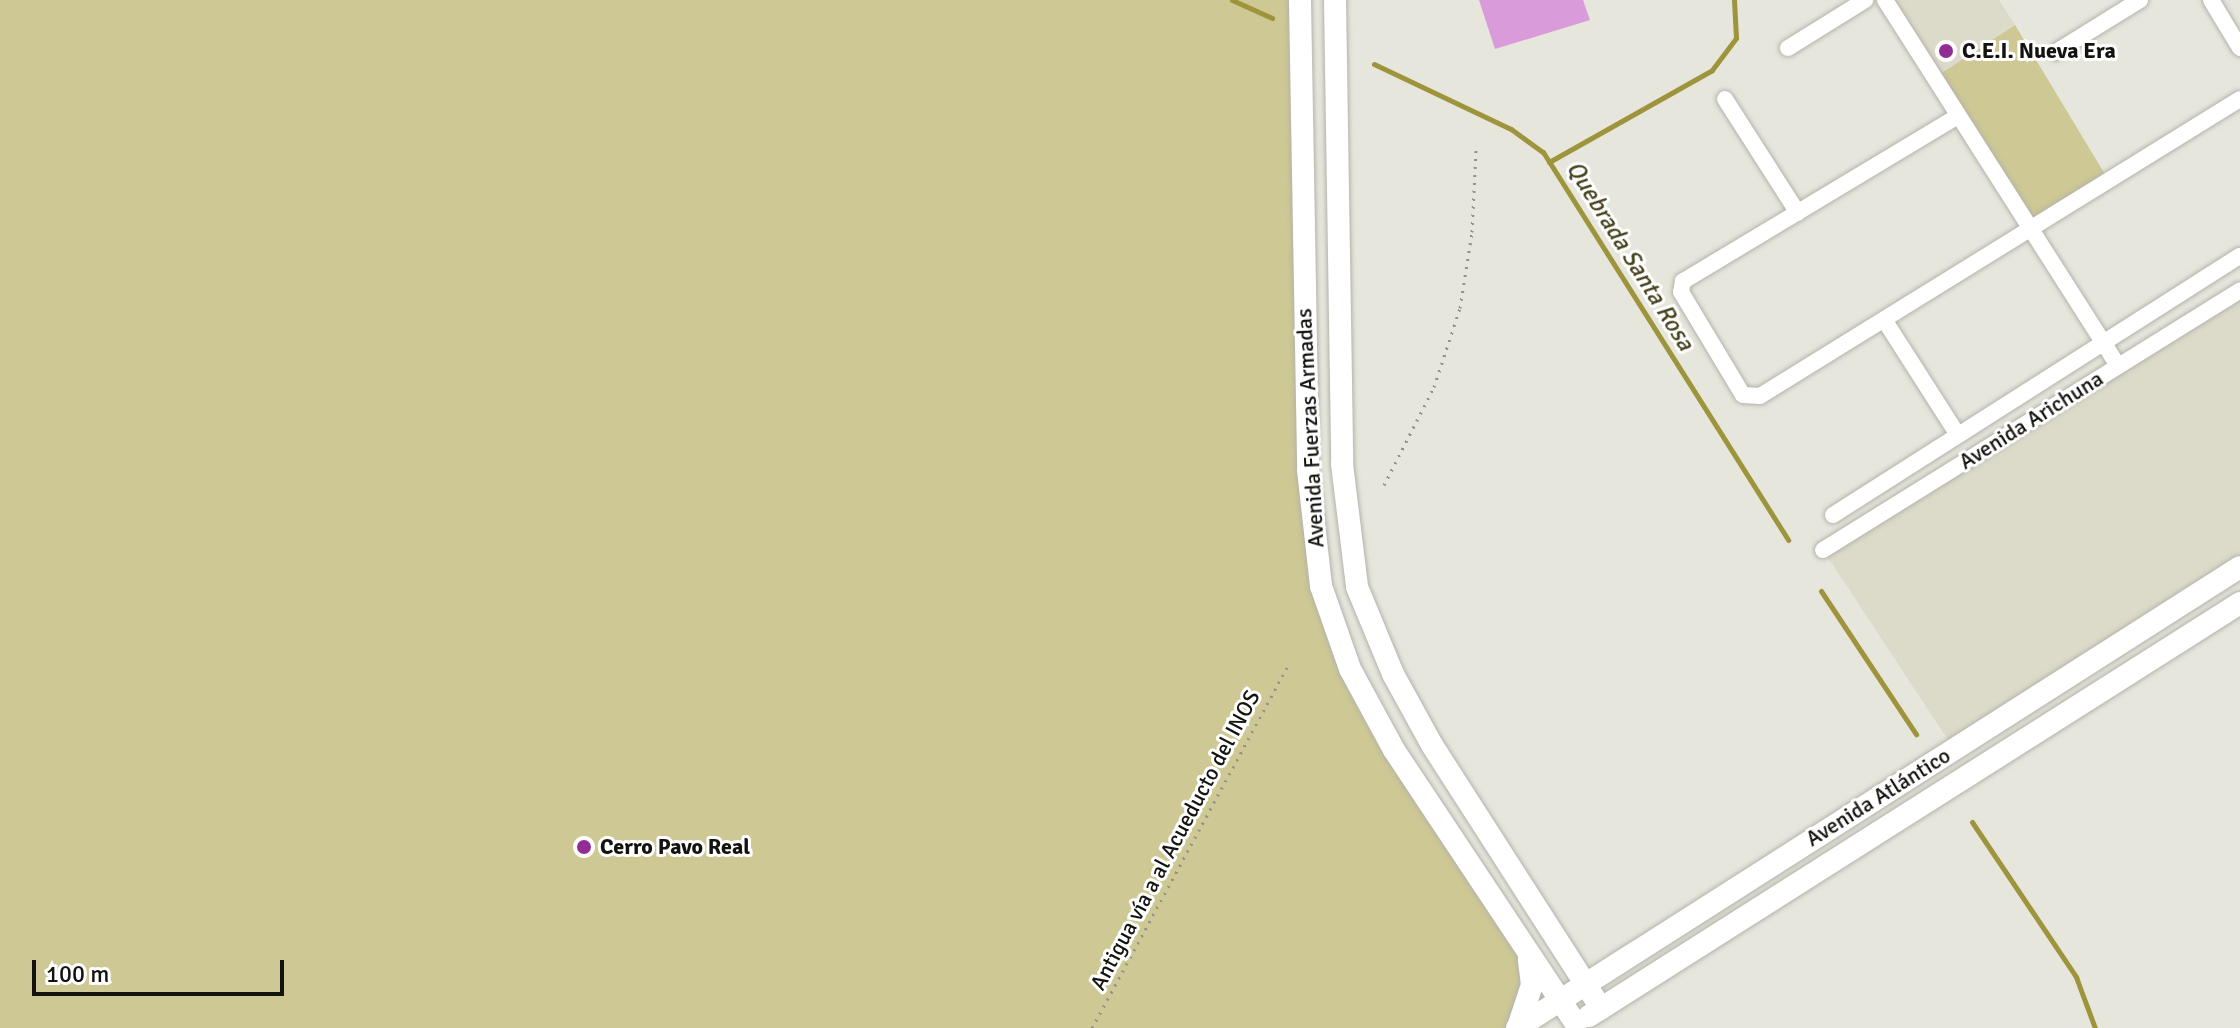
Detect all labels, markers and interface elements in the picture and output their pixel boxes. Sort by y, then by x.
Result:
place label: C.E.I. Nueva Era [1962,38,2116,64]
marker: C.E.I. Nueva Era [1937,42,1955,60]
water label: Quebrada Santa Rosa [1560,156,1700,356]
street label: Avenida Fuerzas Armadas [1291,308,1329,548]
street label: Avenida Arichuna [1954,365,2108,475]
street label: Antigua vía a al Acueducto del INOS [1084,686,1266,994]
street label: Avenida Atlántico [1801,742,1955,852]
place label: Cerro Pavo Real [600,834,750,860]
marker: Cerro Pavo Real [575,838,593,856]
scale bar [36,944,288,994]
text: 100 m [46,959,109,989]

